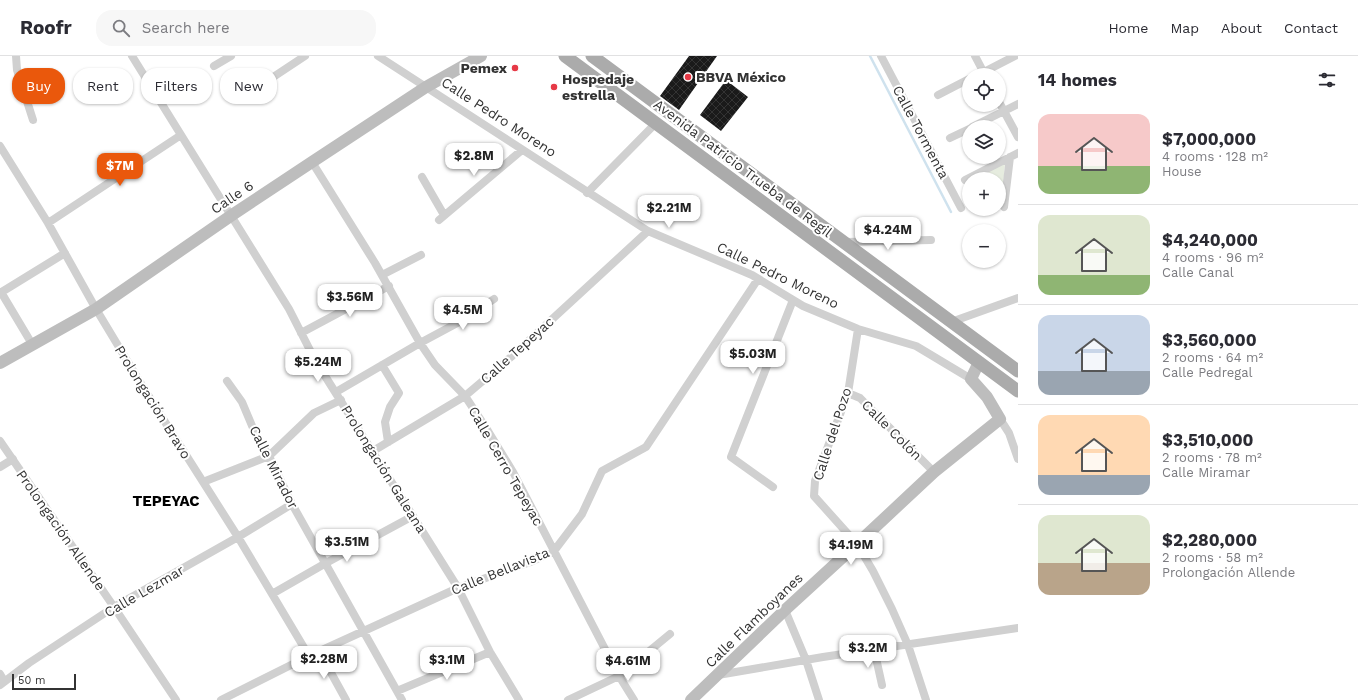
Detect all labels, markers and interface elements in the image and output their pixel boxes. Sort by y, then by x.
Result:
search box [96,10,376,46]
text: Roofr [20,16,72,39]
icon: search [110,17,132,39]
text: Search here [142,19,230,37]
text: Home [1108,20,1148,36]
text: Map [1170,20,1199,36]
text: About [1221,20,1262,36]
text: Contact [1284,20,1338,36]
place label: Pemex [461,60,508,76]
marker: Pemex [510,63,520,73]
chip: Buy [12,68,65,104]
chip: Rent [73,68,133,104]
chip: Filters [141,68,212,104]
chip: New [220,68,277,104]
map controls [962,68,1006,268]
button: locate [962,68,1006,112]
place label: BBVA México [696,69,786,85]
icon: filters [1316,69,1338,91]
text: 14 homes [1038,70,1117,90]
place label: Hospedaje estrella [562,71,634,103]
marker: BBVA México [683,72,693,82]
street label: Calle Pedro Moreno [439,74,559,160]
marker: Hospedaje estrella [549,82,559,92]
street label: Calle Tormenta [890,83,952,181]
street label: Avenida Patricio Trueba de Regil [651,96,836,241]
button: layers [962,120,1006,164]
text: $7,000,000 [1162,129,1256,149]
icon: home [1070,130,1118,178]
pin: $2.8M [446,143,502,177]
text: $2.8M [454,148,494,163]
text: 4 rooms · 128 m² [1162,149,1268,164]
pin: $7M [101,153,139,187]
text: $7M [106,158,134,173]
text: House [1162,164,1202,179]
button: + [962,172,1006,216]
street label: Calle 6 [208,177,256,217]
pin: $2.21M [636,195,702,229]
text: $2.21M [646,200,692,215]
pin: $4.24M [855,217,921,251]
text: $4.24M [864,222,912,237]
button: − [962,224,1006,268]
text: $4,240,000 [1162,230,1258,250]
icon: home [1070,231,1118,279]
street label: Calle Pedro Moreno [714,238,842,312]
text: 4 rooms · 96 m² [1162,250,1264,265]
text: Calle Canal [1162,265,1234,280]
pin: $3.56M [317,284,383,318]
text: $3.56M [326,289,374,304]
pin: $4.5M [435,297,491,331]
text: $4.5M [443,302,483,317]
street label: Calle Tepeyac [477,313,557,387]
text: $3,560,000 [1162,330,1257,350]
icon: home [1070,331,1118,379]
pin: $5.03M [720,341,786,375]
street label: Prolongación Bravo [112,342,194,462]
text: $5.03M [729,346,777,361]
pin: $5.24M [285,349,351,383]
text: 2 rooms · 64 m² [1162,350,1263,365]
text: $5.24M [294,354,342,369]
text: Calle Pedregal [1162,365,1252,380]
street label: Calle del Pozo [809,385,855,483]
street label: Calle Colón [859,397,925,463]
street label: Prolongación Galeana [338,402,430,536]
street label: Calle Cerro Tepeyac [465,404,547,529]
street label: Calle Mirador [246,423,302,511]
text: $3,510,000 [1162,430,1254,450]
icon: home [1070,431,1118,479]
text: 2 rooms · 78 m² [1162,450,1262,465]
text: Calle Miramar [1162,465,1250,480]
street label: Prolongación Allende [13,467,109,593]
district label: TEPEYAC [132,492,200,510]
pin: $3.51M [314,529,380,563]
text: $2,280,000 [1162,530,1257,550]
icon: home [1070,531,1118,579]
pin: $4.19M [818,532,884,566]
text: $3.51M [325,534,369,549]
text: $4.19M [829,537,873,552]
street label: Calle Bellavista [449,544,552,598]
text: 2 rooms · 58 m² [1162,550,1263,565]
street label: Calle Lezmar [101,562,187,620]
text: Prolongación Allende [1162,565,1295,580]
street label: Calle Flamboyanes [702,569,806,671]
pin: $3.2M [840,635,896,669]
text: $3.2M [848,640,888,655]
pin: $2.28M [291,646,357,680]
pin: $3.1M [419,647,475,681]
pin: $4.61M [595,648,661,682]
text: $2.28M [300,651,348,666]
text: $3.1M [429,652,465,667]
text: $4.61M [605,653,651,668]
scale bar [12,672,76,691]
text: 50 m [18,674,45,687]

